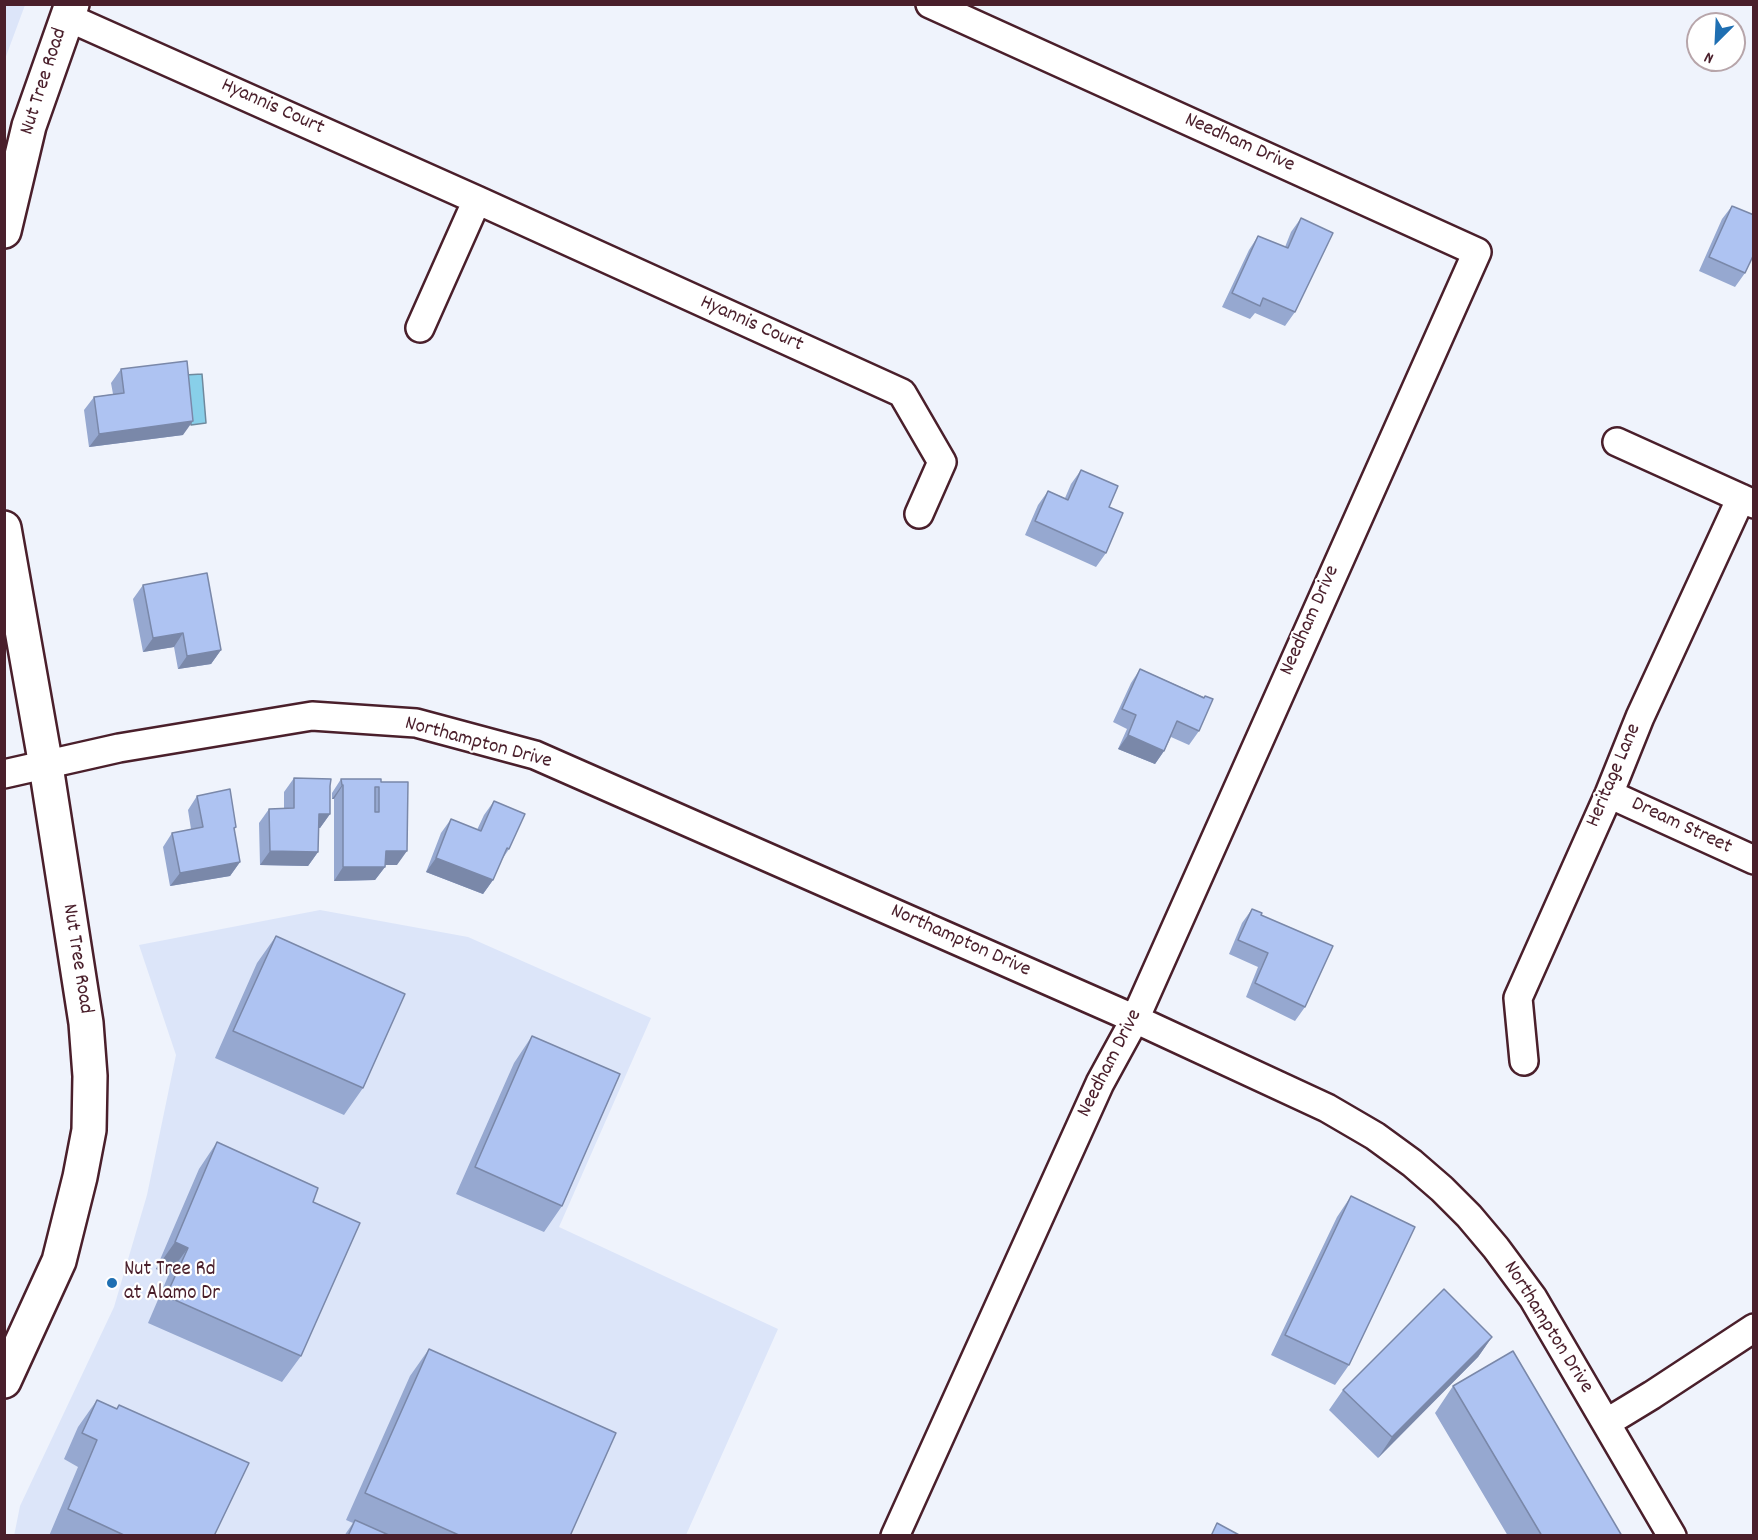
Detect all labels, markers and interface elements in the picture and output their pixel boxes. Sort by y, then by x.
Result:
north arrow [1686,12,1746,72]
street label: Nut Tree Road [16,25,74,139]
text: N [1701,45,1718,69]
street label: Hyannis Court [216,74,328,142]
street label: Needham Drive [1180,109,1298,179]
street label: Hyannis Court [695,291,807,359]
street label: Needham Drive [1276,562,1346,680]
street label: Northampton Drive [402,712,554,776]
street label: Heritage Lane [1582,721,1648,831]
street label: Dream Street [1627,793,1735,861]
street label: Northampton Drive [886,900,1034,984]
street label: Nut Tree Road [55,902,97,1016]
street label: Needham Drive [1073,1006,1149,1122]
street label: Northampton Drive [1496,1257,1598,1399]
place label: Nut Tree Rd at Alamo Dr [124,1258,220,1308]
marker: Nut Tree Rd at Alamo Dr [105,1276,119,1290]

